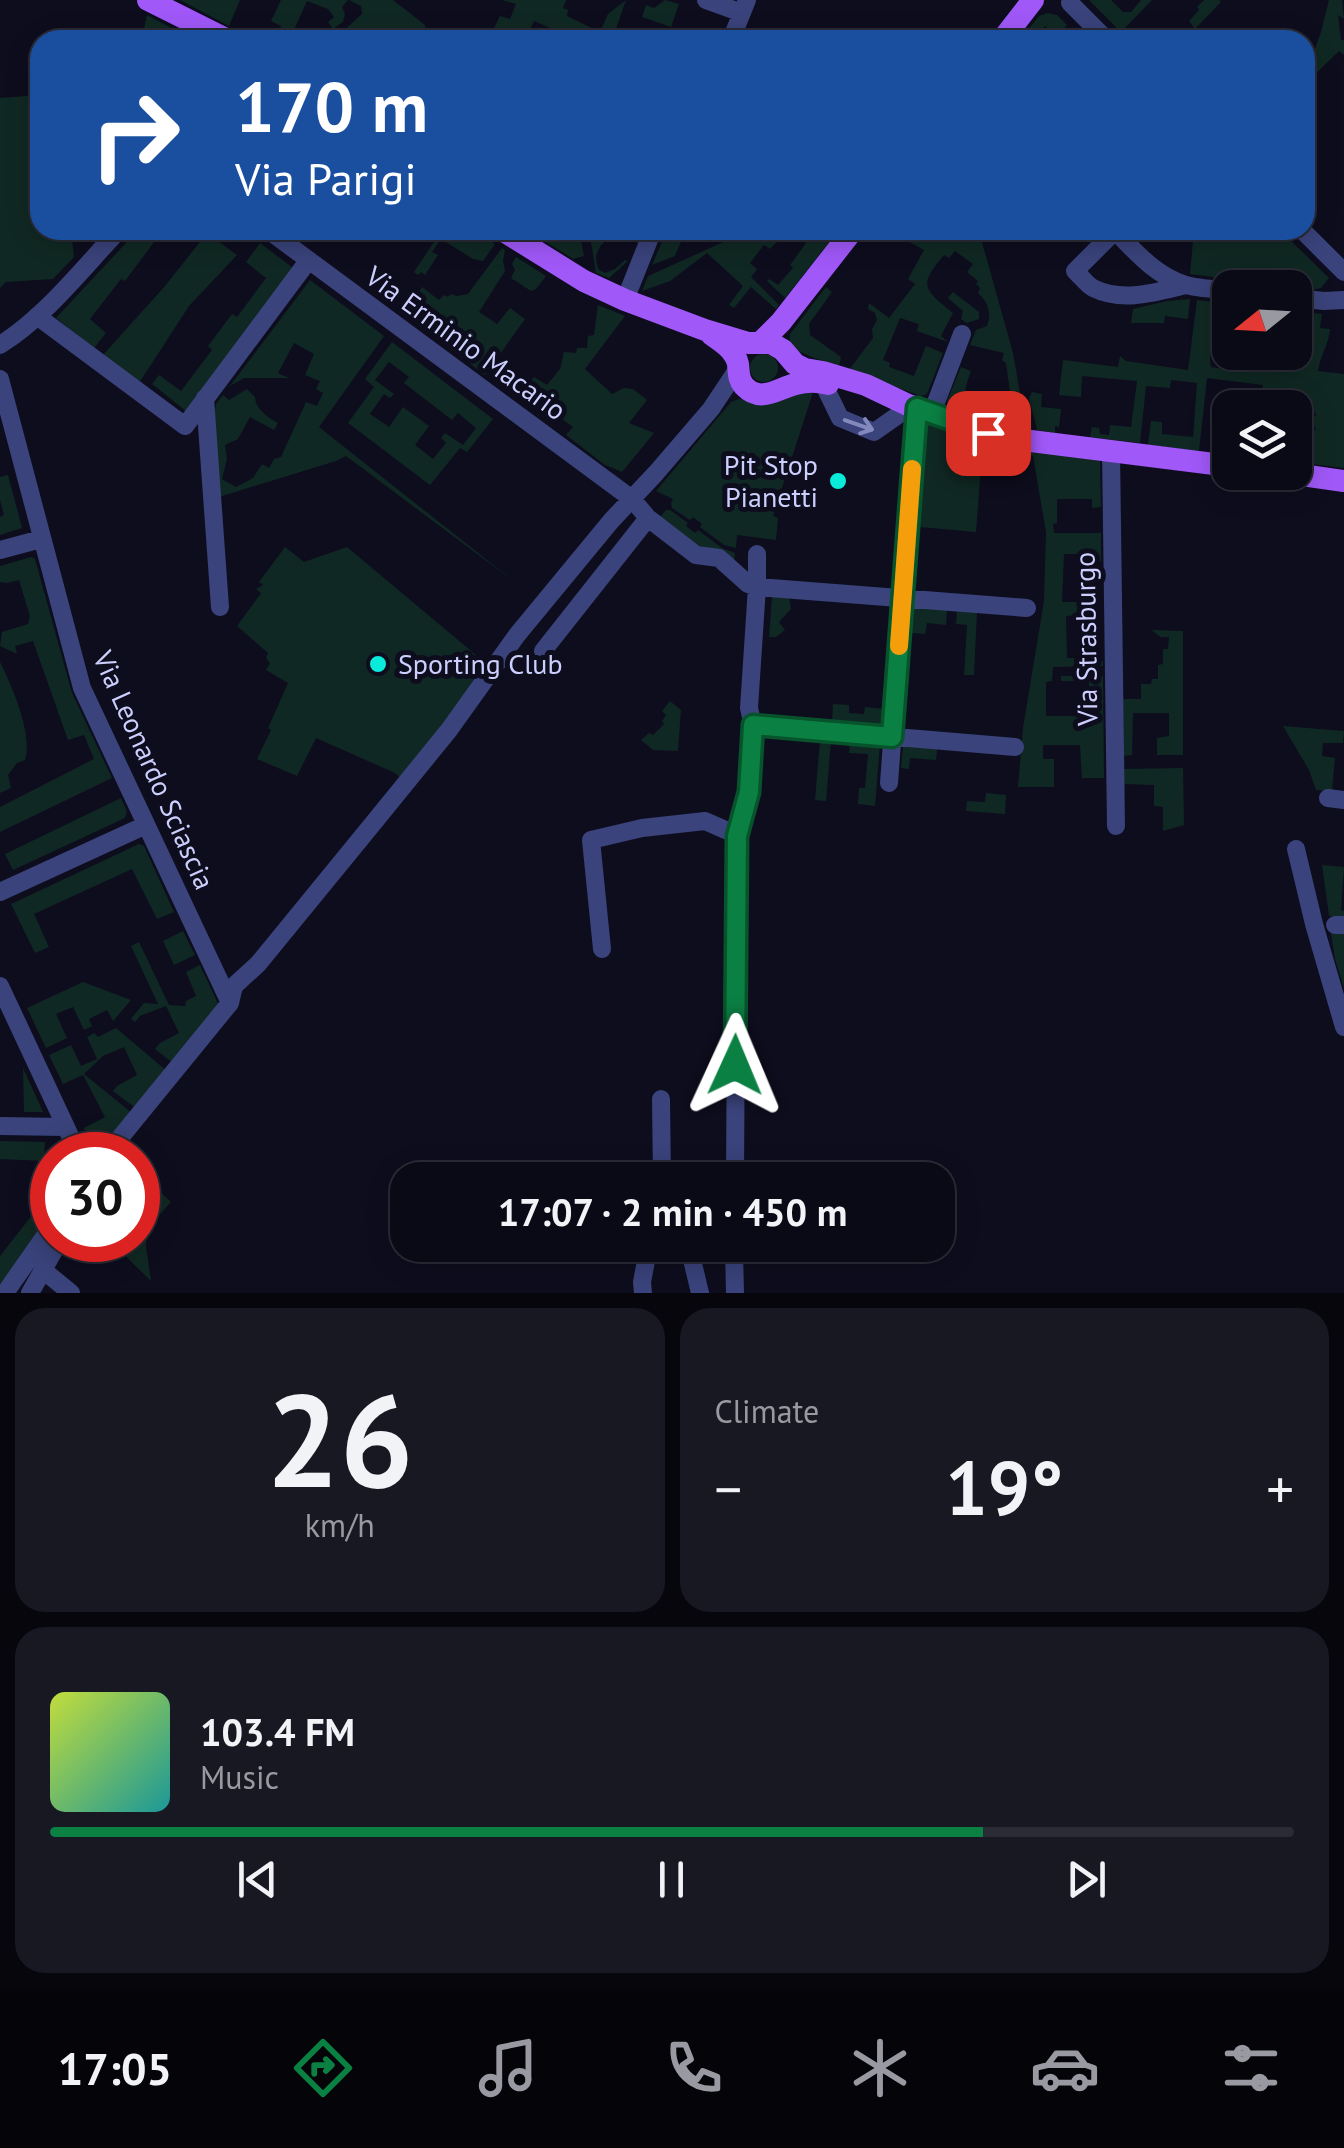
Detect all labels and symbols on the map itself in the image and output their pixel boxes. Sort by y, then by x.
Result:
street label: Via Erminio Macario [358,257,574,428]
north arrow [1212,270,1312,370]
pin [946,391,1031,476]
one-way arrow [843,418,875,436]
place label: Pit Stop Pianetti [724,446,818,515]
marker: Pit Stop Pianetti [827,470,849,492]
street label: Via Strasburgo [1065,552,1106,727]
street label: Via Leonardo Sciascia [85,644,224,895]
place label: Sporting Club [398,645,563,682]
marker: Sporting Club [367,653,389,675]
position arrow [683,1013,787,1117]
speed limit sign: 30 [30,1132,160,1262]

